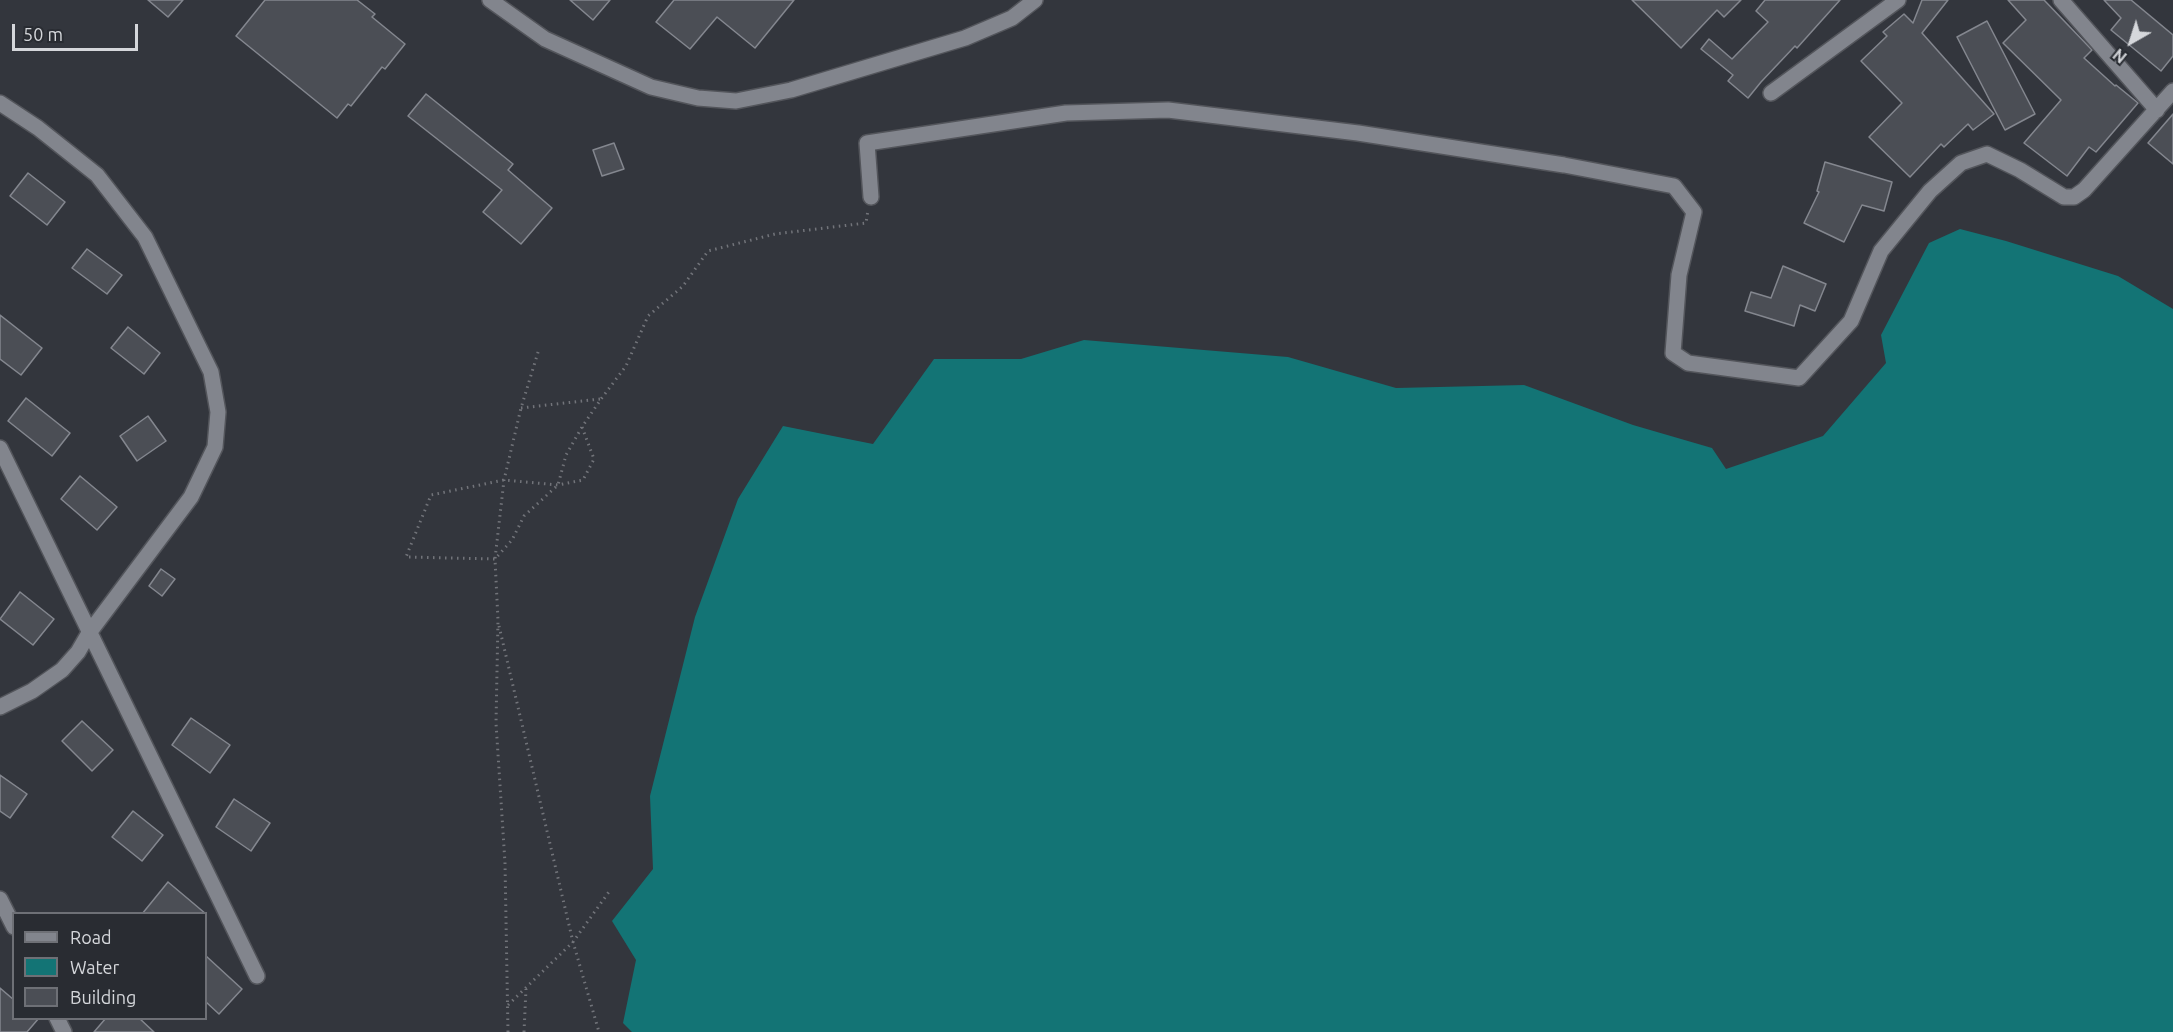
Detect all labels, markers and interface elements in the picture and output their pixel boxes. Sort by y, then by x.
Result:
scale bar [15,12,141,50]
north arrow [2101,12,2161,72]
text: 50 m [23,24,63,44]
text: N [2109,45,2130,67]
legend [12,912,207,1020]
text: Road [70,927,112,947]
text: Water [70,957,119,977]
text: Building [70,987,136,1007]

